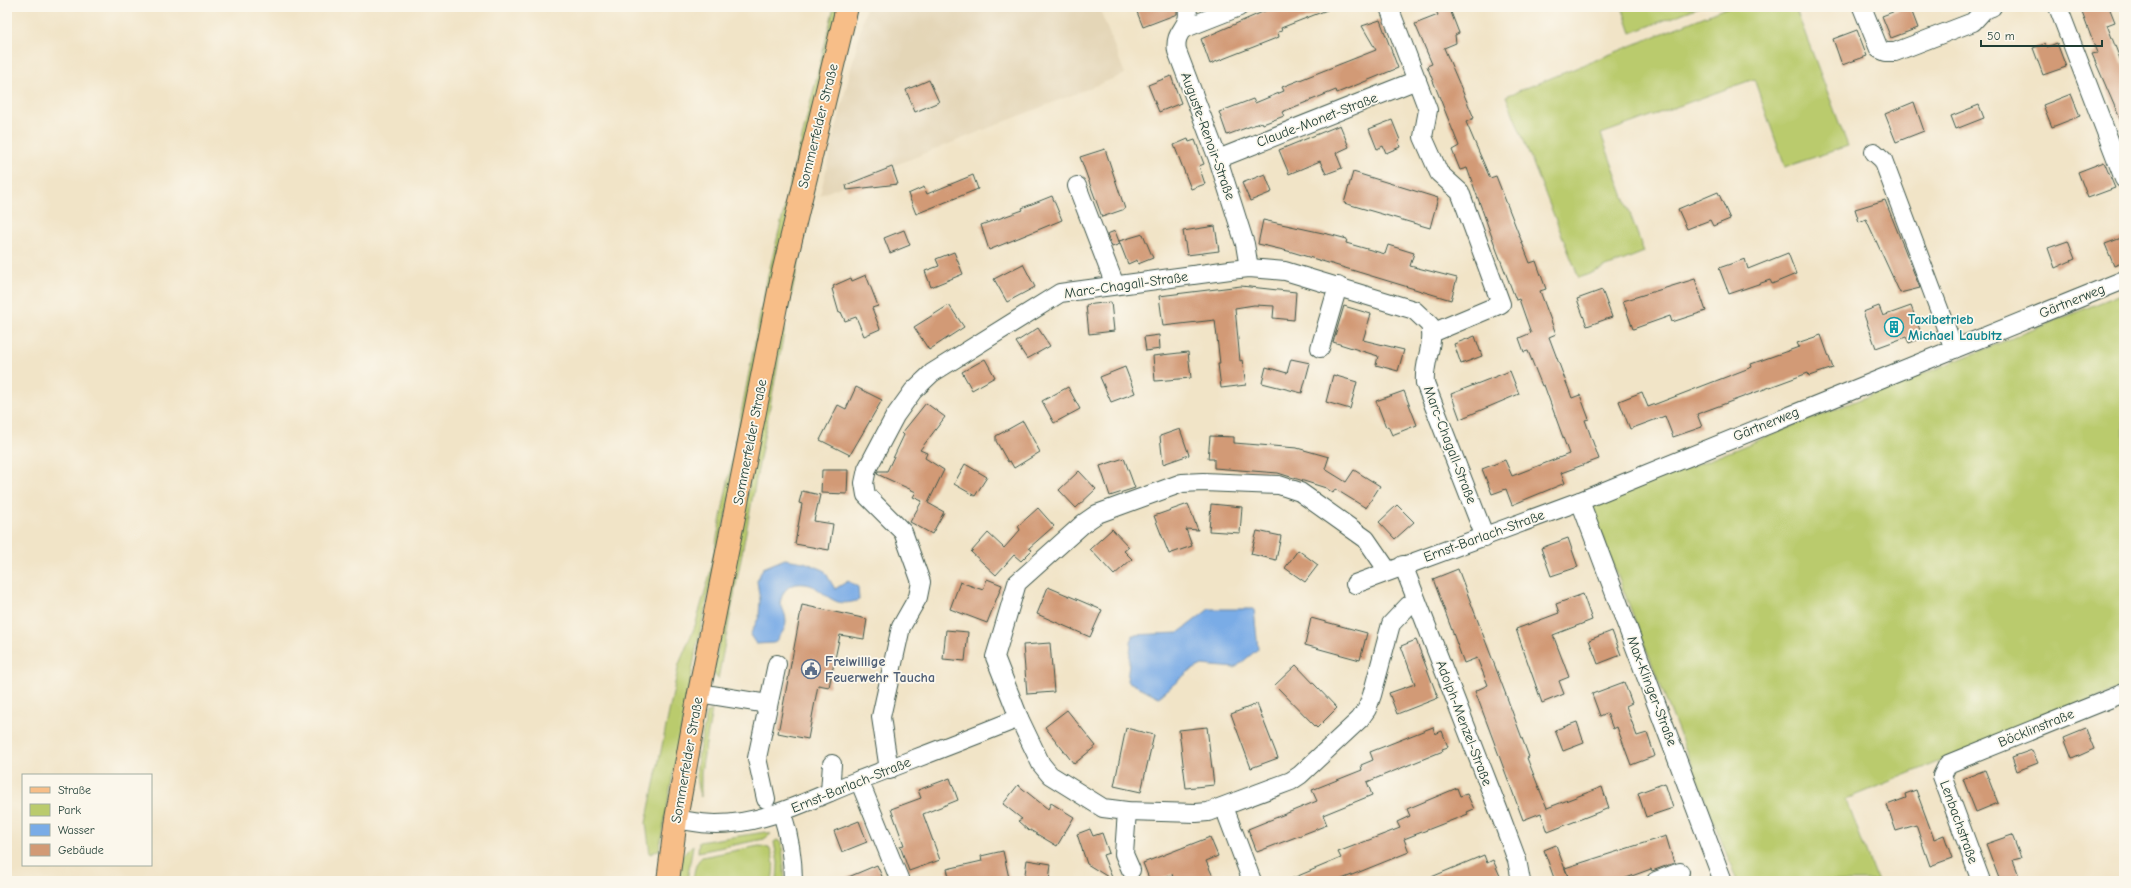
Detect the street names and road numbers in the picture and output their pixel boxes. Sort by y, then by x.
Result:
street label: Sommerfelder Straße [794,62,842,190]
street label: Auguste-Renoir-Straße [1177,70,1239,202]
street label: Claude-Monet-Straße [1254,89,1380,151]
street label: Marc-Chagall-Straße [1063,268,1189,302]
street label: Gärtnerweg [2037,280,2107,322]
street label: Sommerfelder Straße [729,378,771,506]
street label: Marc-Chagall-Straße [1420,384,1480,506]
street label: Gärtnerweg [1731,403,1801,445]
street label: Ernst-Barlach-Straße [1421,506,1547,566]
street label: Max-Klinger-Straße [1623,633,1681,749]
street label: Adolph-Menzel-Straße [1432,658,1496,788]
street label: Sommerfelder Straße [668,696,706,824]
street label: Böcklinstraße [1996,705,2076,751]
street label: Ernst-Barlach-Straße [789,753,913,817]
street label: Lenbachstraße [1936,778,1982,866]

